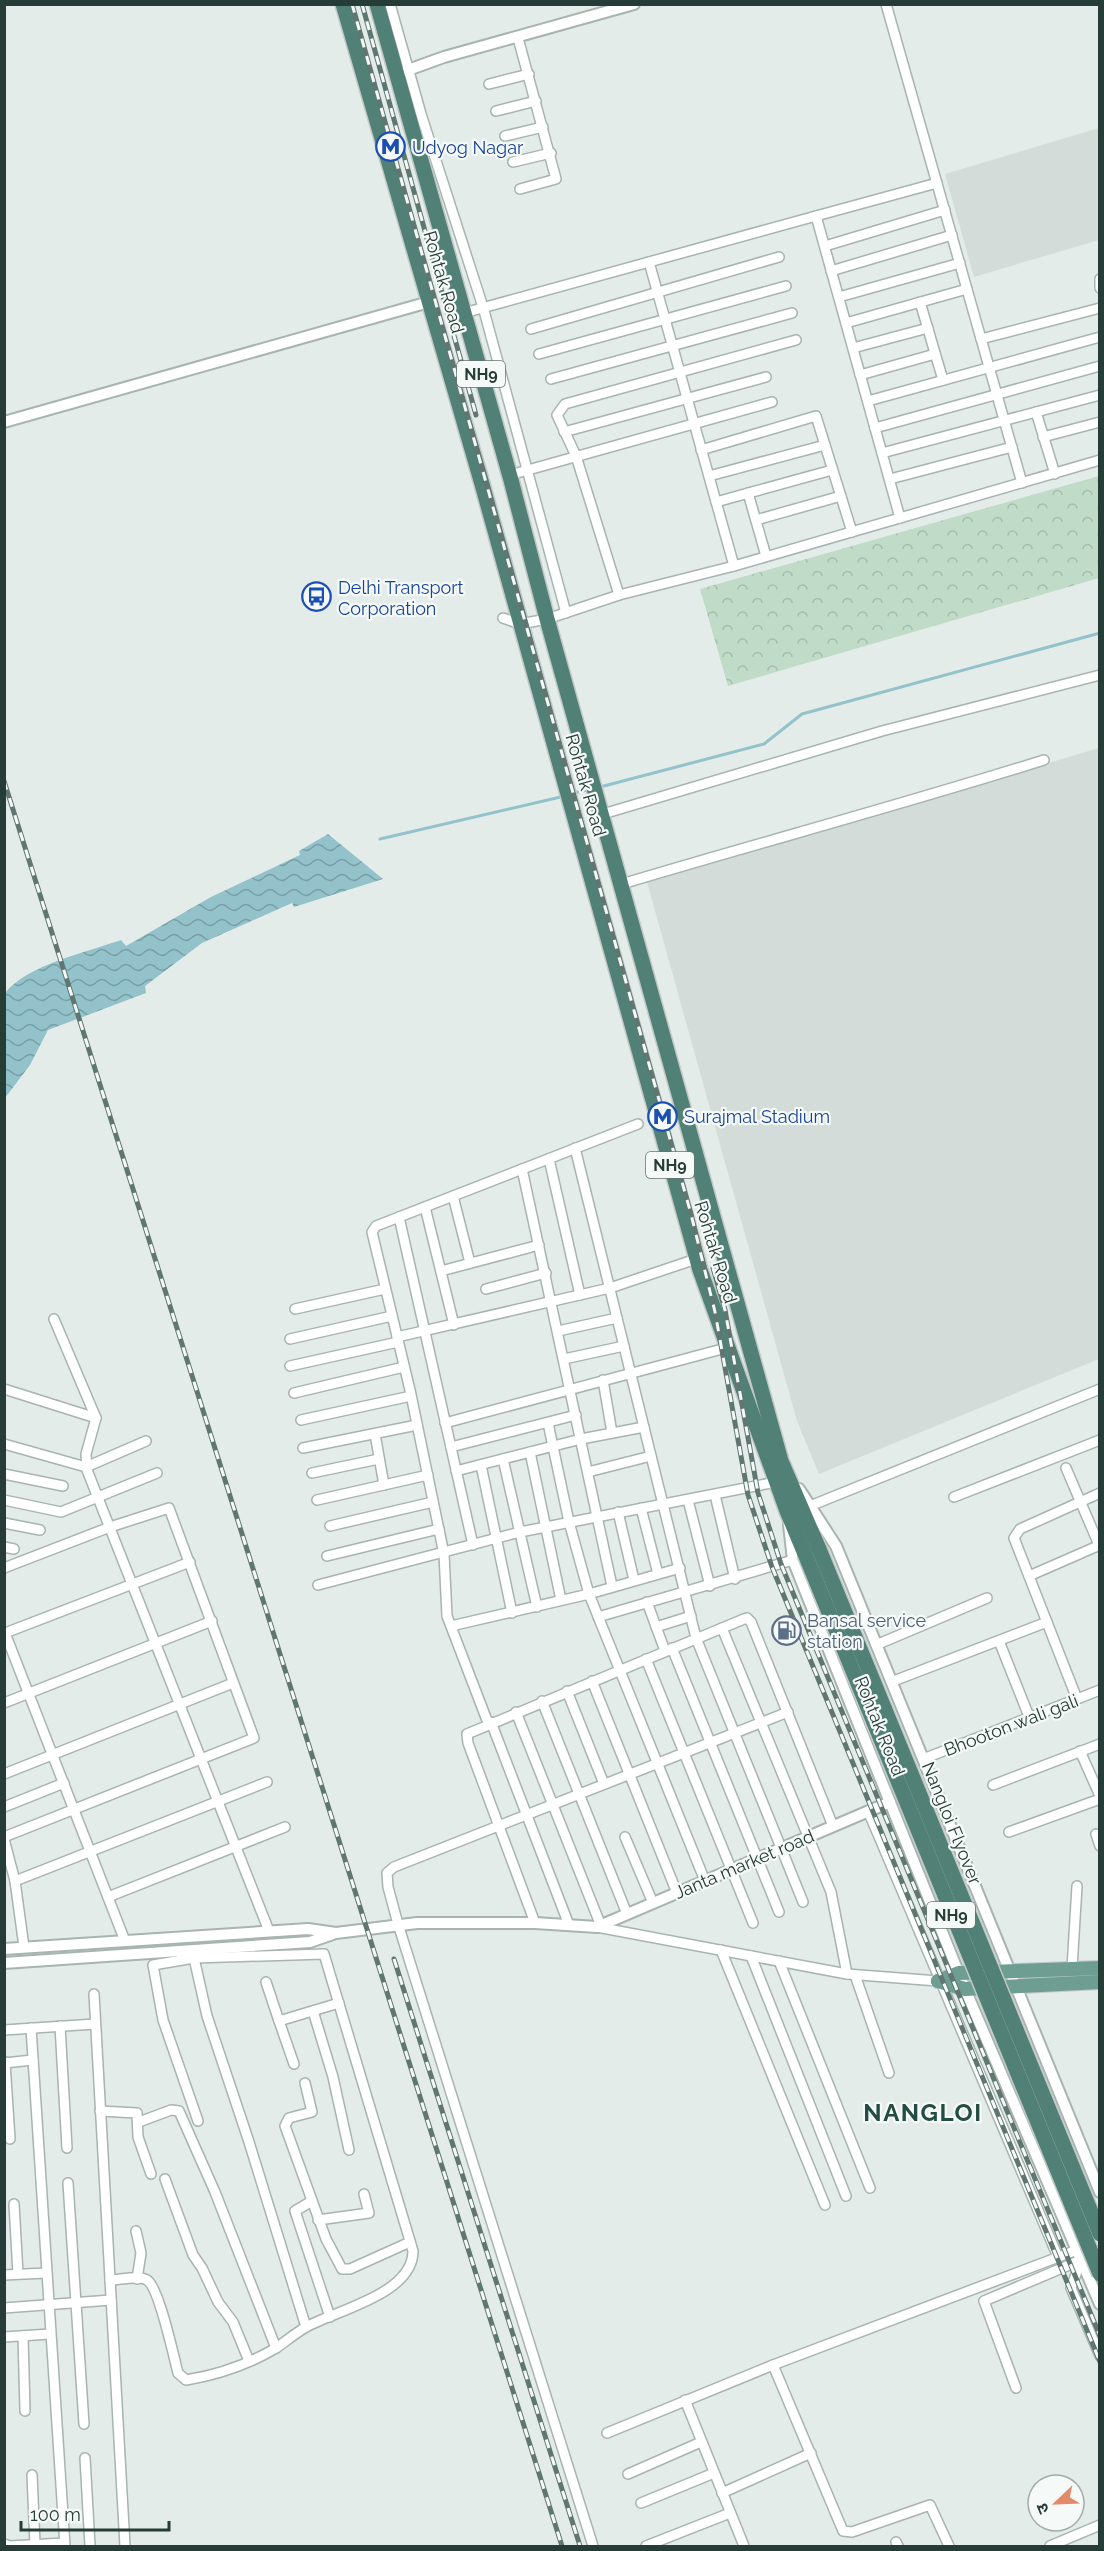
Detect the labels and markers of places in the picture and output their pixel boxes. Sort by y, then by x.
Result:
metro station icon: Udyog Nagar [375,131,407,163]
place label: Udyog Nagar [412,137,524,158]
place label: Delhi Transport Corporation [338,577,464,619]
bus stop icon: Delhi Transport Corporation [301,581,333,613]
metro station icon: Surajmal Stadium [647,1100,679,1132]
place label: Surajmal Stadium [684,1106,830,1127]
place label: Bansal service station [807,1610,927,1652]
fuel station icon: Bansal service station [770,1614,802,1646]

